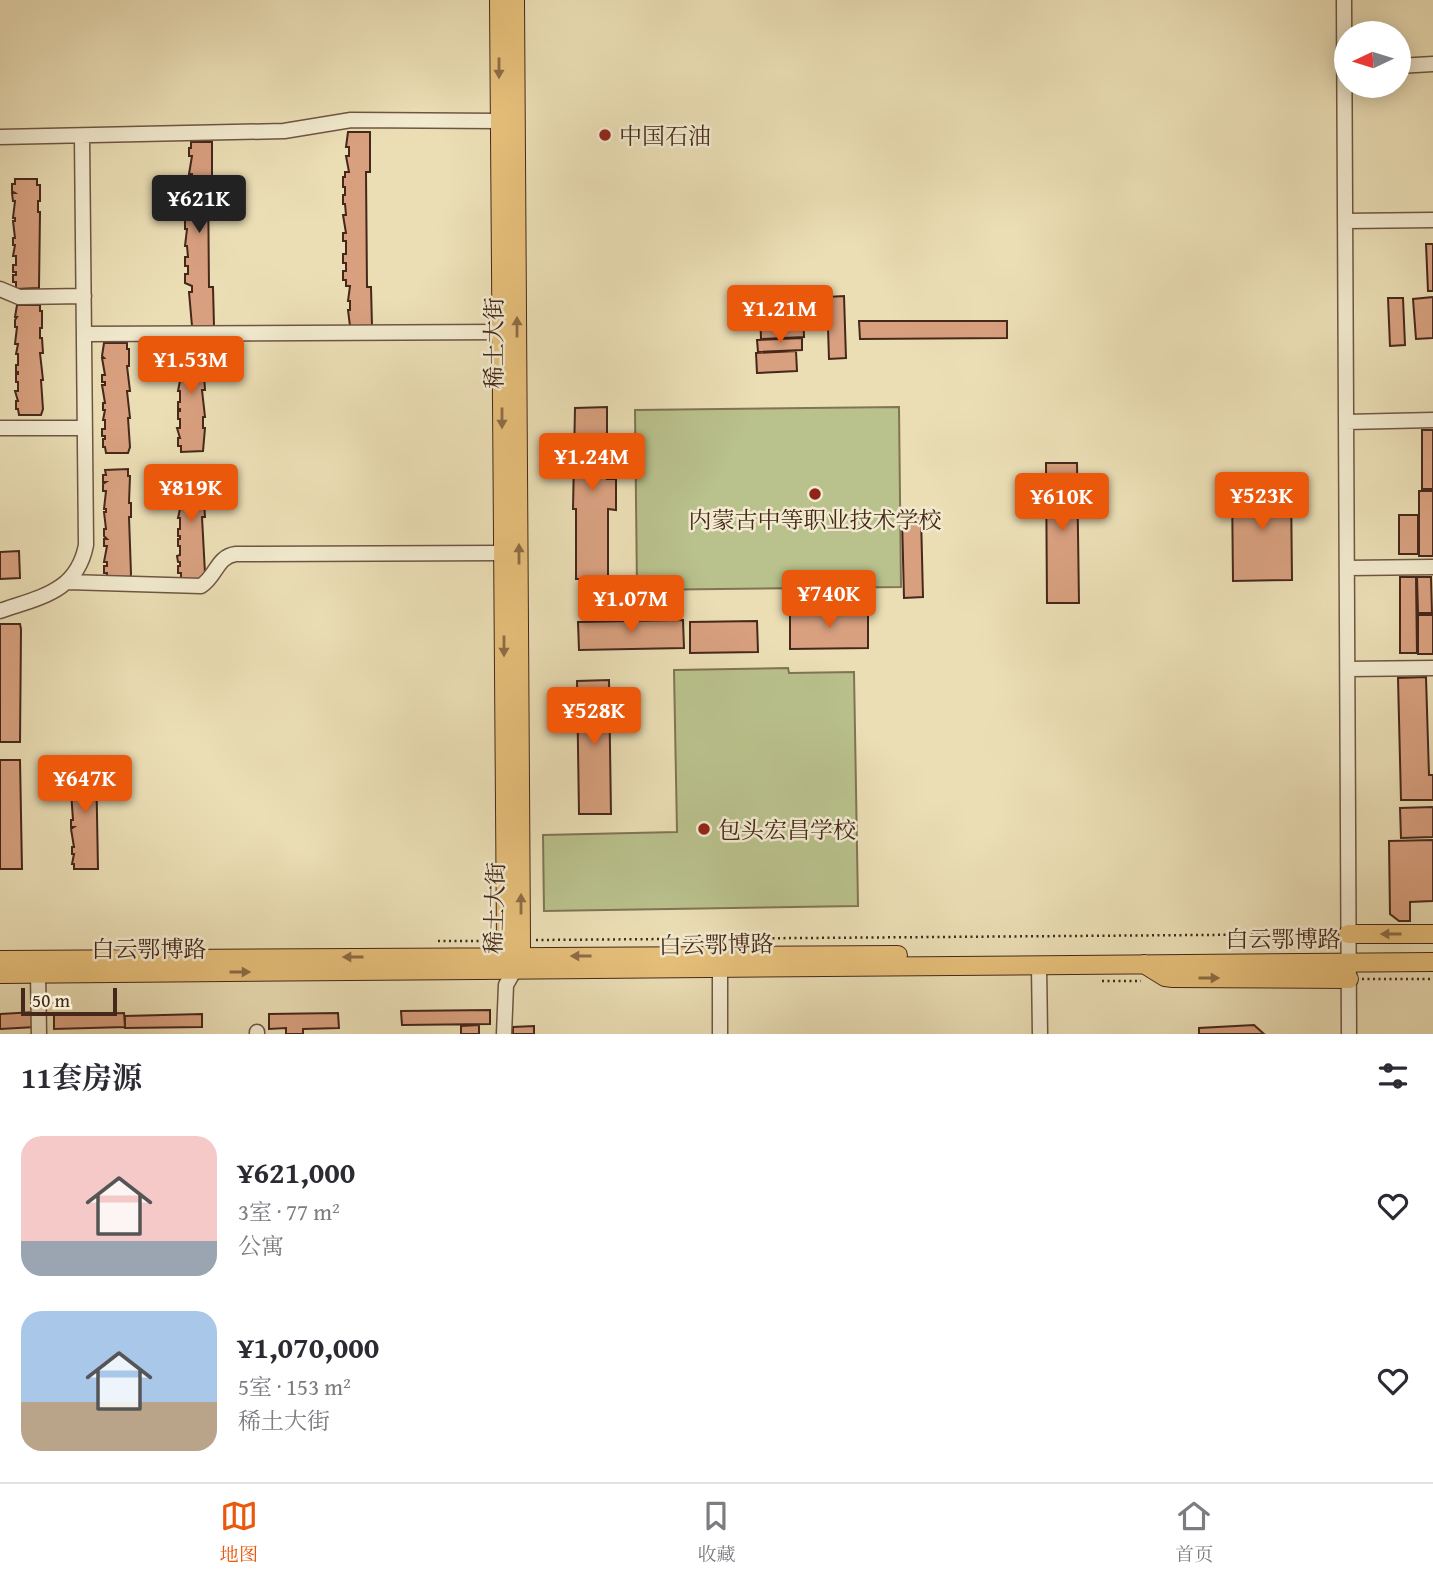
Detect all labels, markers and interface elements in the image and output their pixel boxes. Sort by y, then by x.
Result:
north arrow [1334,21,1410,98]
map controls [1334,21,1411,98]
one-way arrow [494,57,505,79]
place label: 中国石油 [619,119,711,152]
marker: 中国石油 [597,127,613,143]
pin: ¥621K [150,176,248,235]
text: ¥621K [168,181,230,214]
pin: ¥1.21M [723,286,837,345]
text: ¥1.21M [743,291,817,324]
street label: 稀土大街 [477,297,510,389]
one-way arrow [511,316,523,338]
pin: ¥1.53M [134,336,248,396]
text: ¥1.53M [154,342,228,375]
one-way arrow [496,407,508,429]
pin: ¥1.24M [535,434,649,493]
text: ¥1.24M [555,439,629,472]
pin: ¥819K [142,464,240,524]
text: ¥819K [160,470,222,503]
pin: ¥523K [1213,472,1311,532]
pin: ¥610K [1013,474,1111,533]
text: ¥523K [1231,478,1293,511]
text: ¥610K [1031,479,1093,512]
marker: 内蒙古中等职业技术学校 [807,486,823,502]
place label: 内蒙古中等职业技术学校 [689,503,942,536]
one-way arrow [513,543,525,565]
pin: ¥740K [780,570,878,630]
pin: ¥1.07M [574,576,688,635]
text: ¥740K [798,576,860,609]
text: ¥1.07M [594,581,668,614]
one-way arrow [498,635,509,657]
pin: ¥528K [545,688,643,747]
text: ¥528K [563,693,625,726]
pin: ¥647K [36,756,134,815]
text: ¥647K [54,761,116,794]
place label: 包头宏昌学校 [718,813,856,846]
marker: 包头宏昌学校 [696,821,712,837]
street label: 稀土大街 [476,861,512,955]
one-way arrow [515,893,527,915]
street label: 白云鄂博路 [1226,922,1341,955]
street label: 白云鄂博路 [658,926,774,962]
one-way arrow [1379,928,1401,940]
street label: 白云鄂博路 [92,932,207,965]
one-way arrow [570,950,592,962]
one-way arrow [342,951,364,963]
one-way arrow [229,966,251,978]
one-way arrow [1198,973,1220,984]
scale bar [21,985,117,1017]
text: 50 m [32,986,70,1014]
text: 11套房源 [21,1055,142,1099]
icon: filters [1374,1057,1412,1095]
text: ¥621,000 [238,1150,355,1194]
icon: home [77,1164,161,1248]
icon: heart [1374,1187,1412,1225]
text: 3室 · 77 m² [238,1195,340,1228]
text: 公寓 [238,1229,284,1262]
text: ¥1,070,000 [238,1325,379,1369]
icon: home [77,1339,161,1423]
icon: heart [1374,1362,1412,1400]
text: 5室 · 153 m² [238,1370,351,1403]
text: 稀土大街 [238,1404,330,1437]
tab: 地图 [220,1497,258,1568]
tab: 收藏 [697,1497,735,1568]
tab: 首页 [1175,1497,1213,1568]

